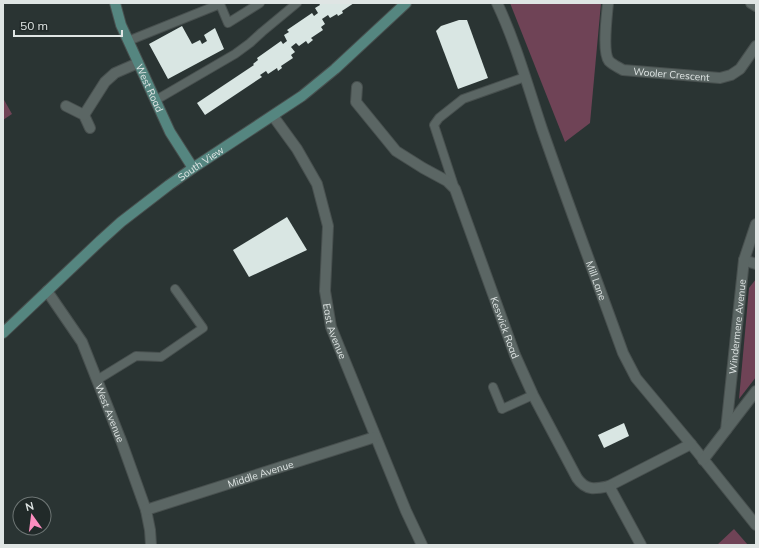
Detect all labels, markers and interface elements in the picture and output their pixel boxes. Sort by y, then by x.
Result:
scale bar [14,12,122,38]
text: 50 m [20,18,48,33]
street label: West Road [133,62,166,114]
street label: Wooler Crescent [633,64,711,84]
street label: South View [175,143,227,183]
street label: Mill Lane [583,259,610,302]
street label: Windermere Avenue [725,279,748,375]
street label: Keswick Road [488,295,522,361]
street label: East Avenue [321,302,350,361]
street label: West Avenue [93,382,127,444]
street label: Middle Avenue [226,457,295,490]
north arrow [12,496,52,536]
text: N [24,498,35,514]

